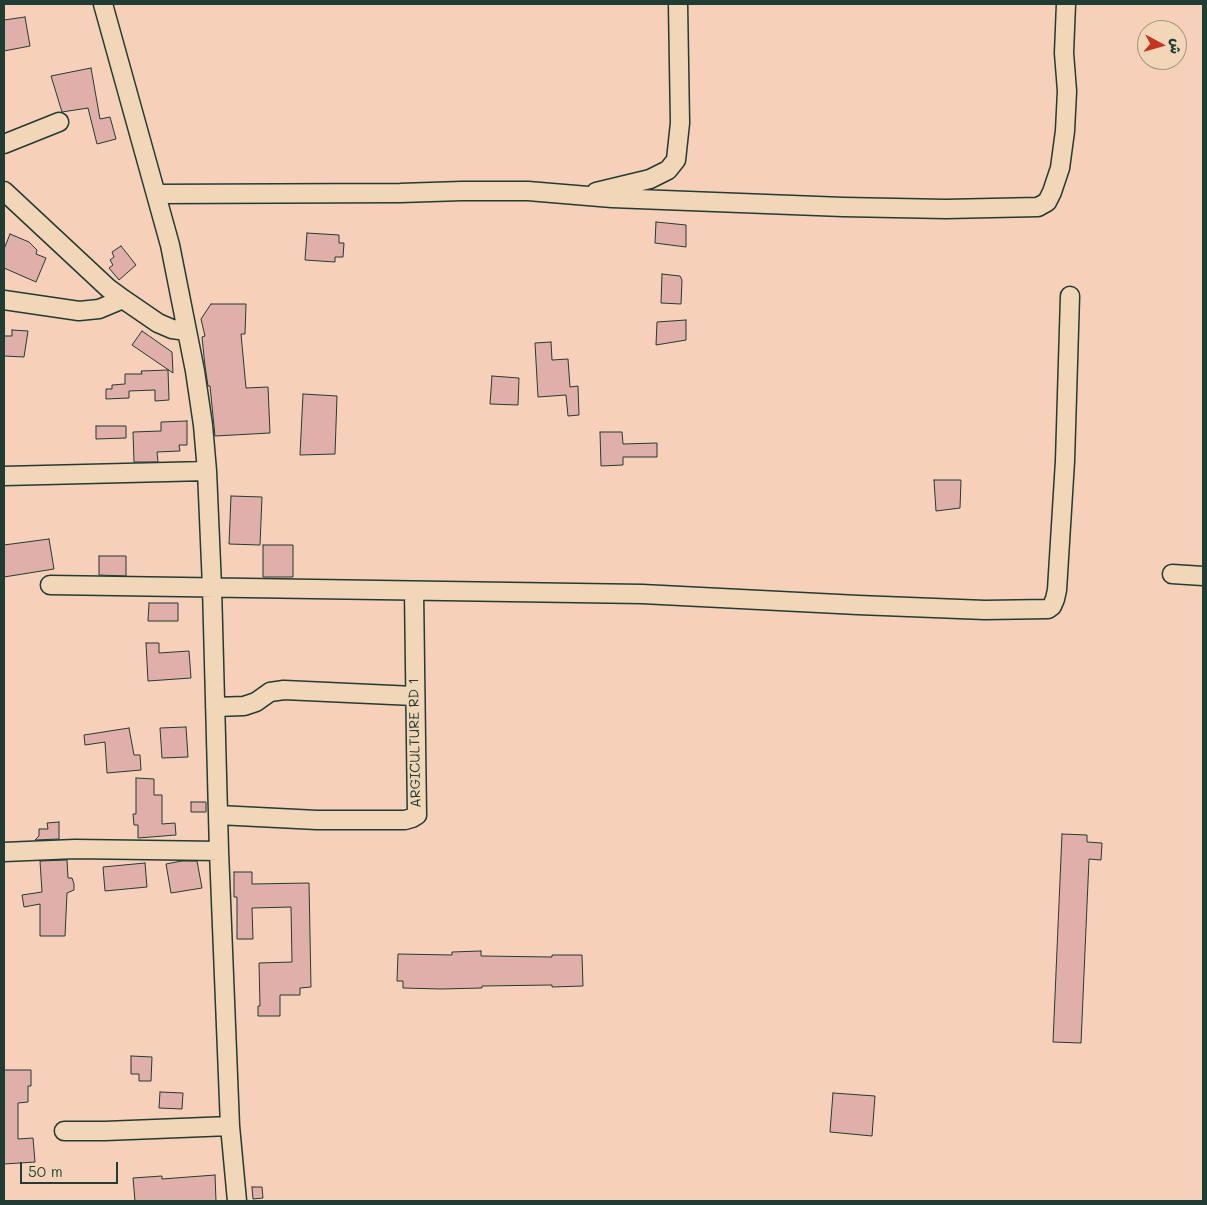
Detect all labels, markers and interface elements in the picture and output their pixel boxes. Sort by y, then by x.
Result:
north arrow [1137,20,1187,70]
text: ش [1166,38,1187,55]
street label: ARGICULTURE RD 1 [405,678,425,808]
scale bar [22,1152,120,1184]
text: 50 m [28,1161,63,1181]

